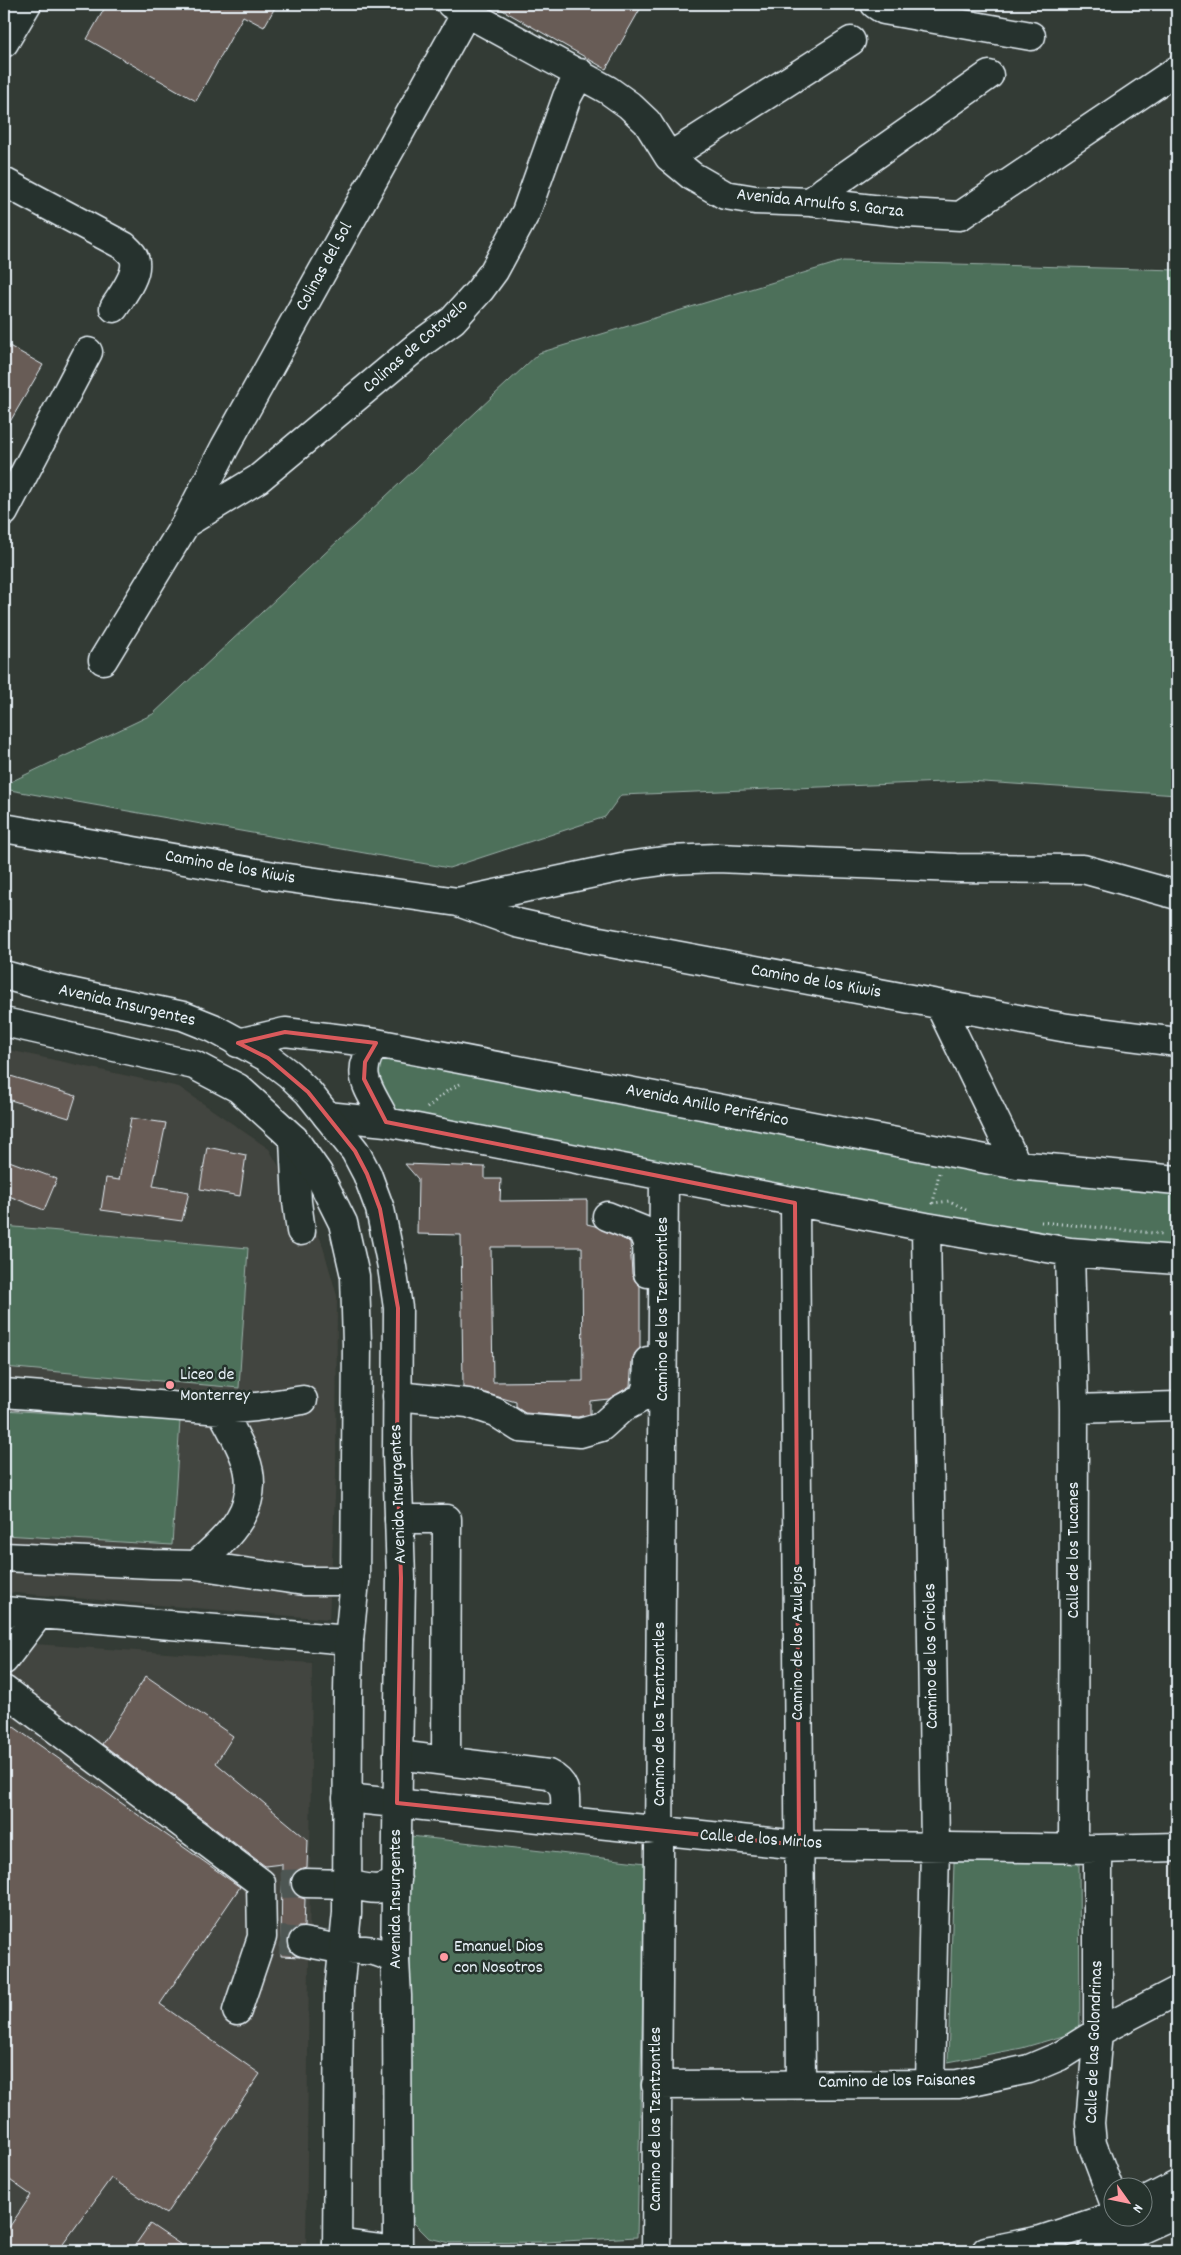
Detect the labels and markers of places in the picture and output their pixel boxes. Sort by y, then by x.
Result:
place label: Liceo de Monterrey [180,1363,251,1409]
marker: Liceo de Monterrey [164,1379,176,1391]
place label: Emanuel Dios con Nosotros [454,1935,544,1981]
marker: Emanuel Dios con Nosotros [438,1951,450,1963]

